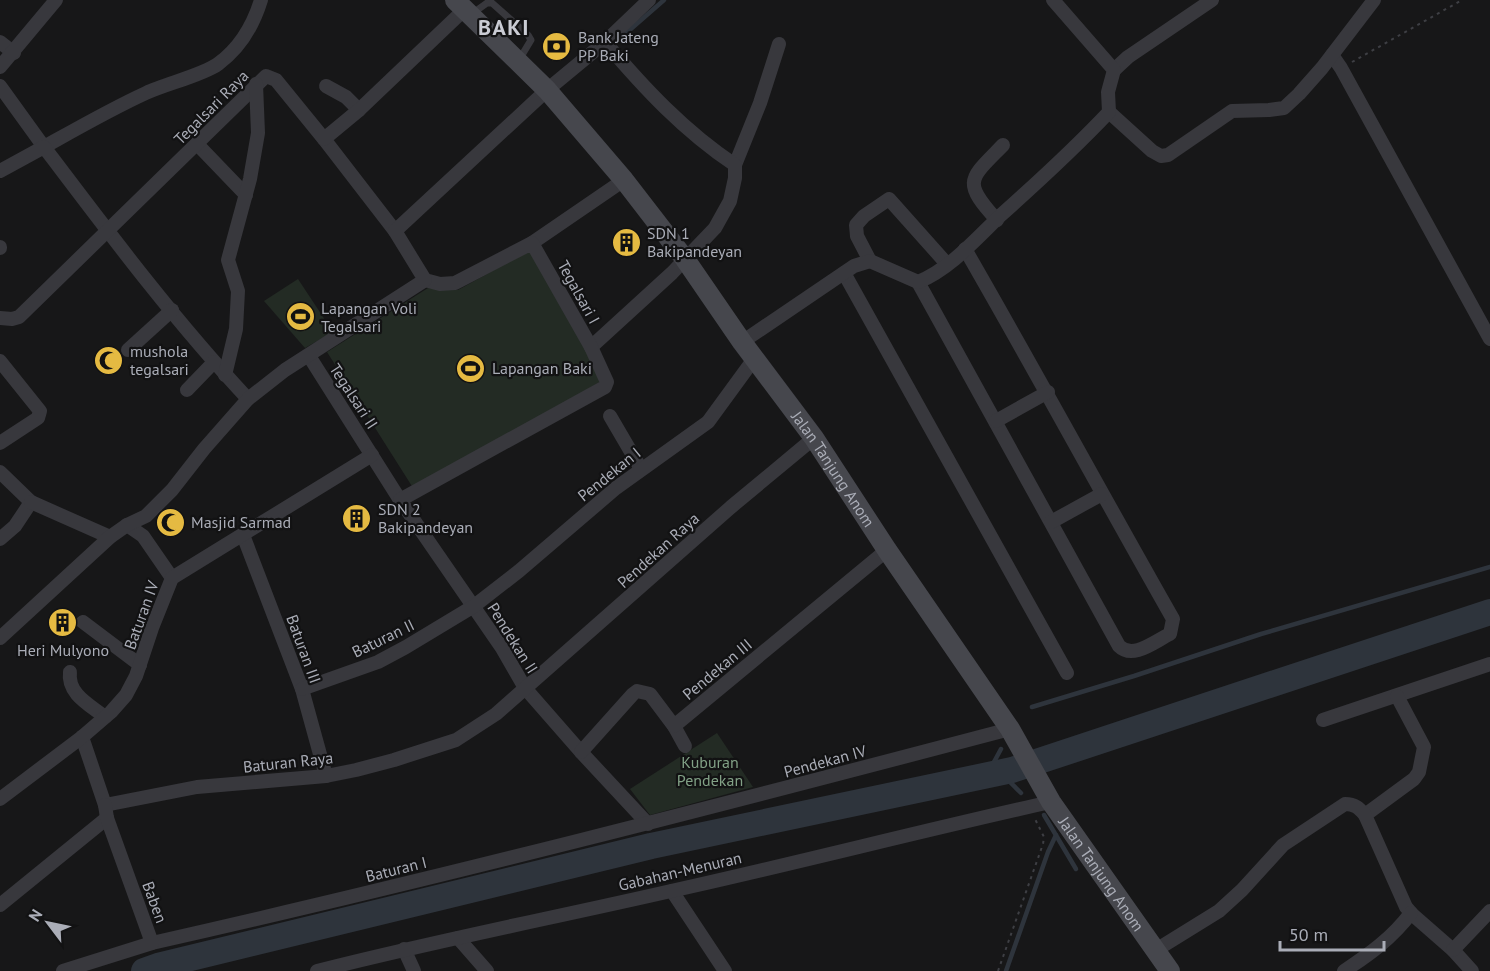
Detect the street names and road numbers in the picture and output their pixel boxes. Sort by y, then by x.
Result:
street label: Tegalsari Raya [170,66,252,148]
street label: Tegalsari I [553,257,605,327]
street label: Tegalsari II [325,360,383,432]
street label: Jalan Tanjung Anom [787,406,879,531]
street label: Pendekan I [573,443,645,505]
street label: Pendekan Raya [613,508,703,592]
street label: Baturan IV [119,577,163,652]
street label: Pendekan II [483,599,543,677]
street label: Baturan III [282,612,326,686]
street label: Baturan II [348,614,418,662]
street label: Pendekan III [678,634,756,704]
street label: Pendekan IV [782,740,869,782]
street label: Baturan Raya [242,747,334,777]
street label: Jalan Tanjung Anom [1054,812,1149,935]
street label: Gabahan-Menuran [616,847,744,895]
street label: Baturan I [363,852,429,886]
street label: Baben [138,878,172,926]

